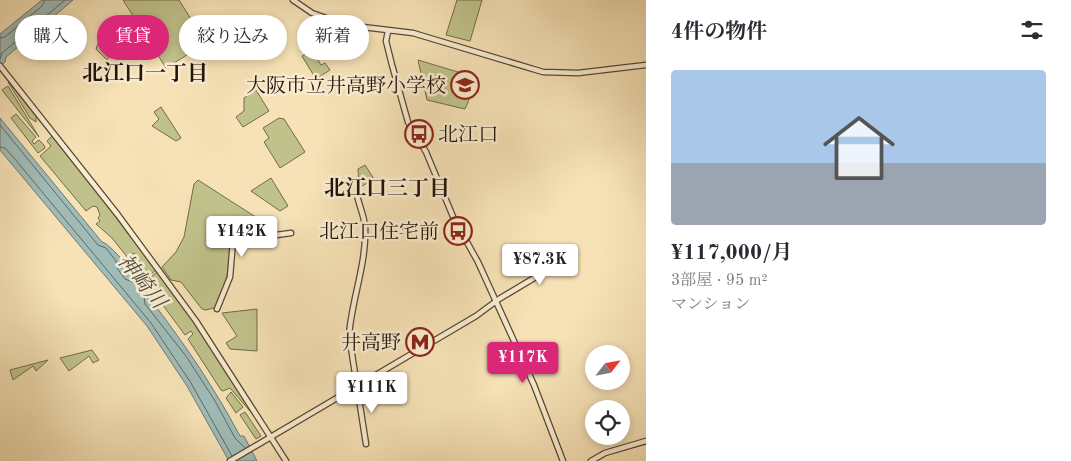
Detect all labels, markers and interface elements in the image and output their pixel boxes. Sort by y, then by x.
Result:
chip: 購入 [15,15,87,60]
chip: 賃貸 [97,15,169,60]
chip: 絞り込み [179,15,287,60]
chip: 新着 [297,15,369,60]
icon: filters [1018,16,1046,44]
text: 4件の物件 [671,22,767,43]
district label: 北江口一丁目 [82,61,208,85]
school or university icon: 大阪市立井高野小学校 [450,70,480,100]
place label: 大阪市立井高野小学校 [246,75,446,97]
icon: home [814,103,904,193]
bus stop icon: 北江口 [404,119,434,149]
place label: 北江口 [438,124,498,146]
district label: 北江口三丁目 [324,176,450,200]
pin: ¥142K [207,216,277,258]
bus stop icon: 北江口住宅前 [443,216,473,246]
place label: 北江口住宅前 [319,221,439,243]
text: ¥142K [217,224,267,240]
text: ¥117,000/月 [671,243,793,264]
pin: ¥87.3K [499,244,581,286]
water label: 神崎川 [113,250,172,315]
text: ¥87.3K [513,252,567,268]
text: 3部屋 · 95 m² [671,273,768,289]
text: マンション [671,297,750,313]
metro station icon: 井高野 [405,327,435,357]
place label: 井高野 [341,332,401,354]
pin: ¥117K [488,342,558,384]
north arrow [585,345,630,390]
map controls [585,345,630,445]
text: ¥117K [498,350,548,366]
pin: ¥111K [337,372,407,414]
text: ¥111K [347,380,397,396]
button: locate [585,400,630,445]

